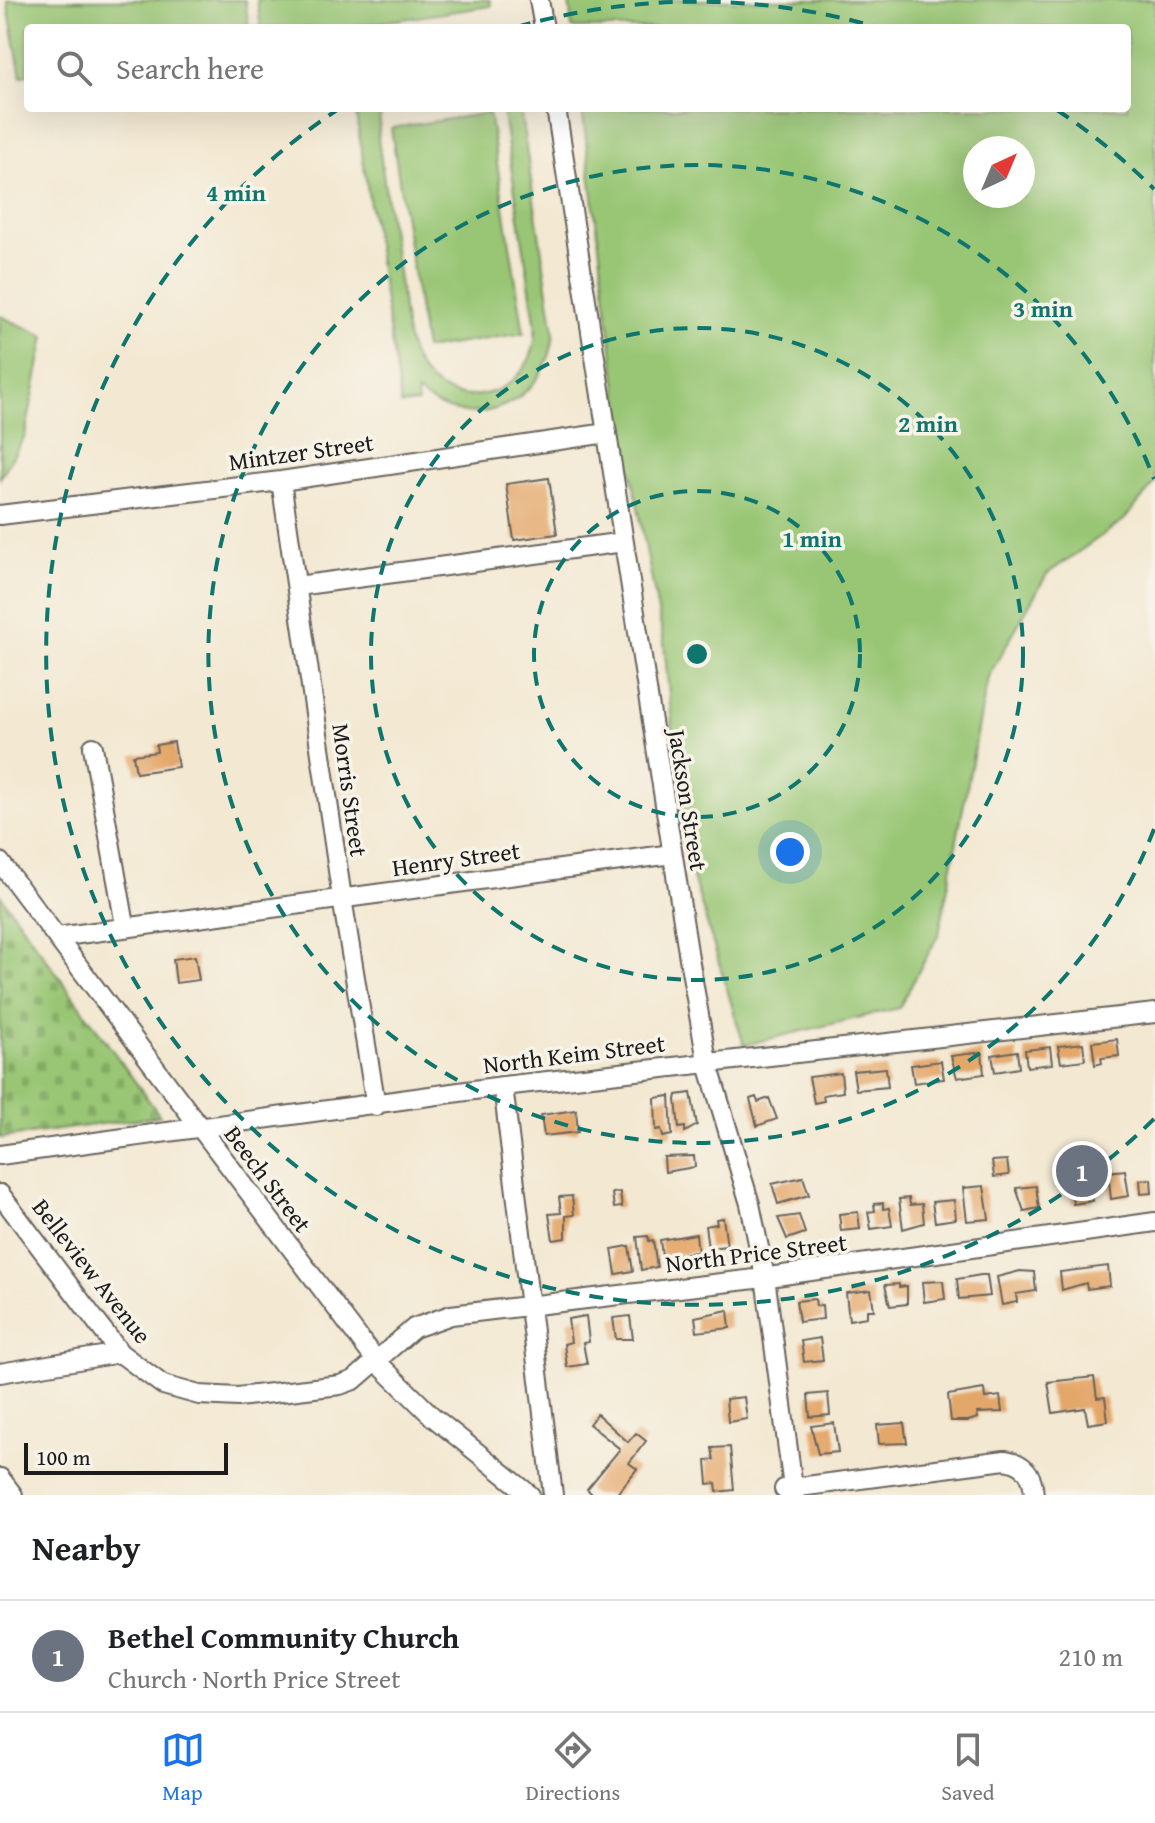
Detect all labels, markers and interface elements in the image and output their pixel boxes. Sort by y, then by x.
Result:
search box [24,24,1131,112]
icon: search [52,46,96,90]
text: Search here [116,46,264,90]
north arrow [963,136,1035,208]
text: 4 min [206,175,266,210]
text: 3 min [1013,291,1073,326]
text: 2 min [898,406,958,441]
street label: Mintzer Street [226,424,376,479]
text: 1 min [782,521,842,556]
centre of rings [683,640,711,668]
street label: Morris Street [323,721,377,859]
street label: Jackson Street [659,724,717,874]
your location [770,832,810,872]
street label: Henry Street [390,833,523,885]
street label: North Keim Street [481,1025,667,1083]
street label: Beech Street [216,1118,320,1240]
pin: 1 [1056,1141,1108,1201]
street label: Belleview Avenue [24,1191,160,1351]
street label: North Price Street [663,1224,849,1281]
scale bar [24,1439,228,1475]
text: 100 m [36,1441,91,1473]
text: Nearby [32,1523,141,1572]
text: Bethel Community Church [108,1615,459,1659]
text: 1 [51,1637,65,1676]
text: 210 m [1058,1637,1123,1676]
text: Church · North Price Street [108,1659,400,1698]
tab: Map [161,1728,205,1808]
tab: Directions [526,1728,620,1808]
tab: Saved [941,1728,994,1808]

